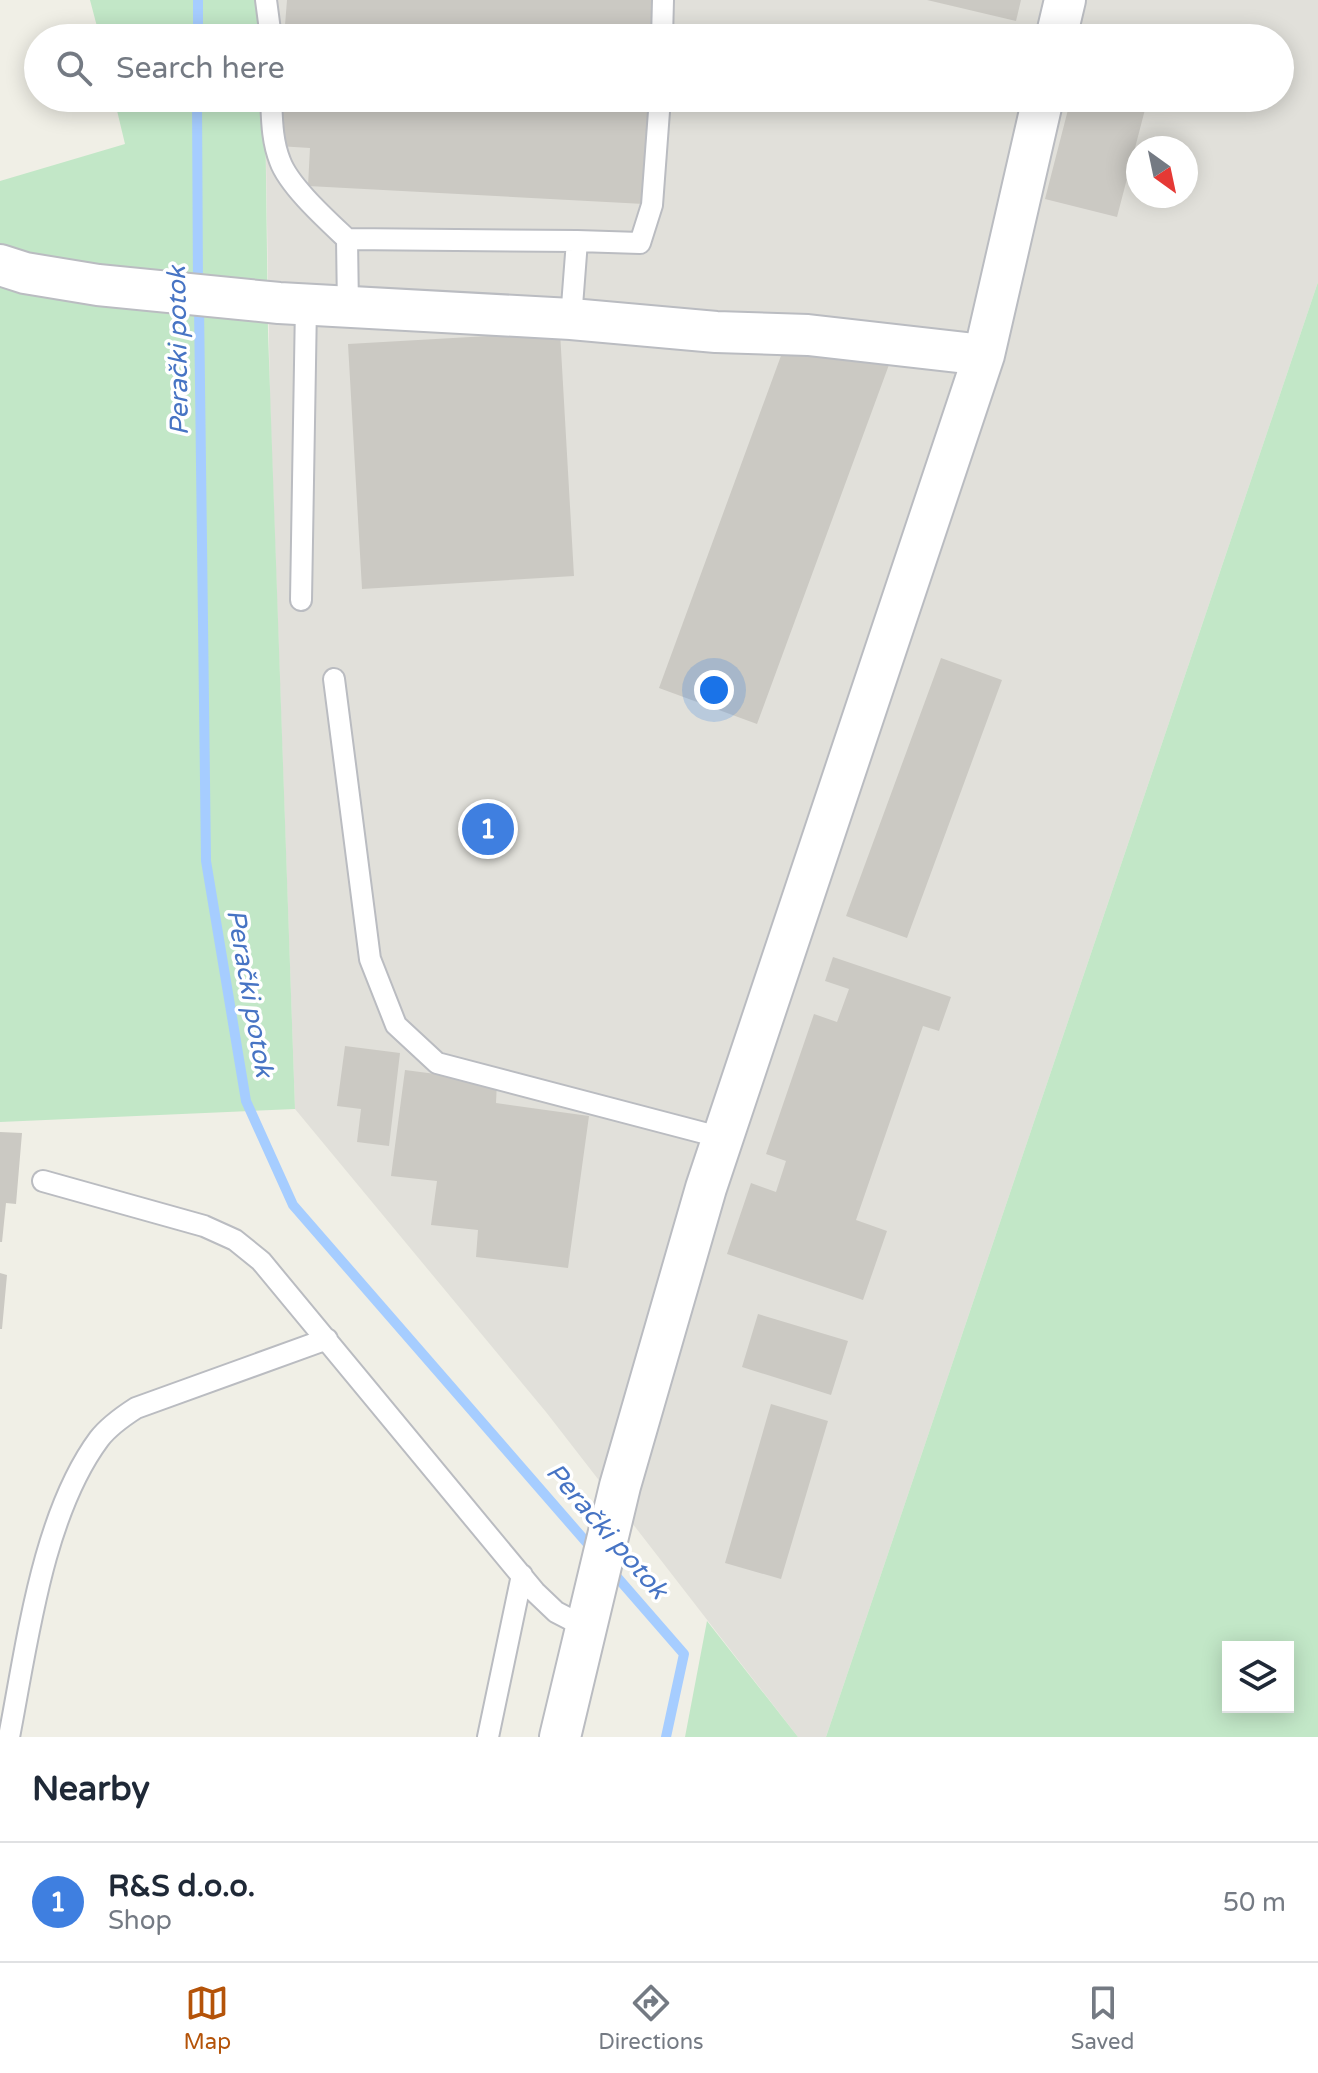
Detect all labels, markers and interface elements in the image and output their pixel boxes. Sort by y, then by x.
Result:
search box [24,24,1294,112]
icon: search [52,46,96,90]
text: Search here [116,50,285,87]
north arrow [1126,136,1198,208]
water label: Perački potok [161,264,195,436]
your location [694,670,734,710]
pin: 1 [462,799,514,859]
water label: Perački potok [220,907,280,1081]
water label: Perački potok [540,1457,675,1607]
map controls [1222,1641,1294,1713]
button: layers [1222,1641,1294,1713]
text: Nearby [32,1769,150,1810]
text: R&S d.o.o. [108,1868,255,1905]
text: 1 [50,1887,66,1918]
text: 50 m [1223,1887,1286,1918]
text: Shop [108,1905,172,1936]
tab: Map [184,1981,231,2055]
tab: Directions [598,1981,704,2055]
tab: Saved [1071,1981,1134,2055]

